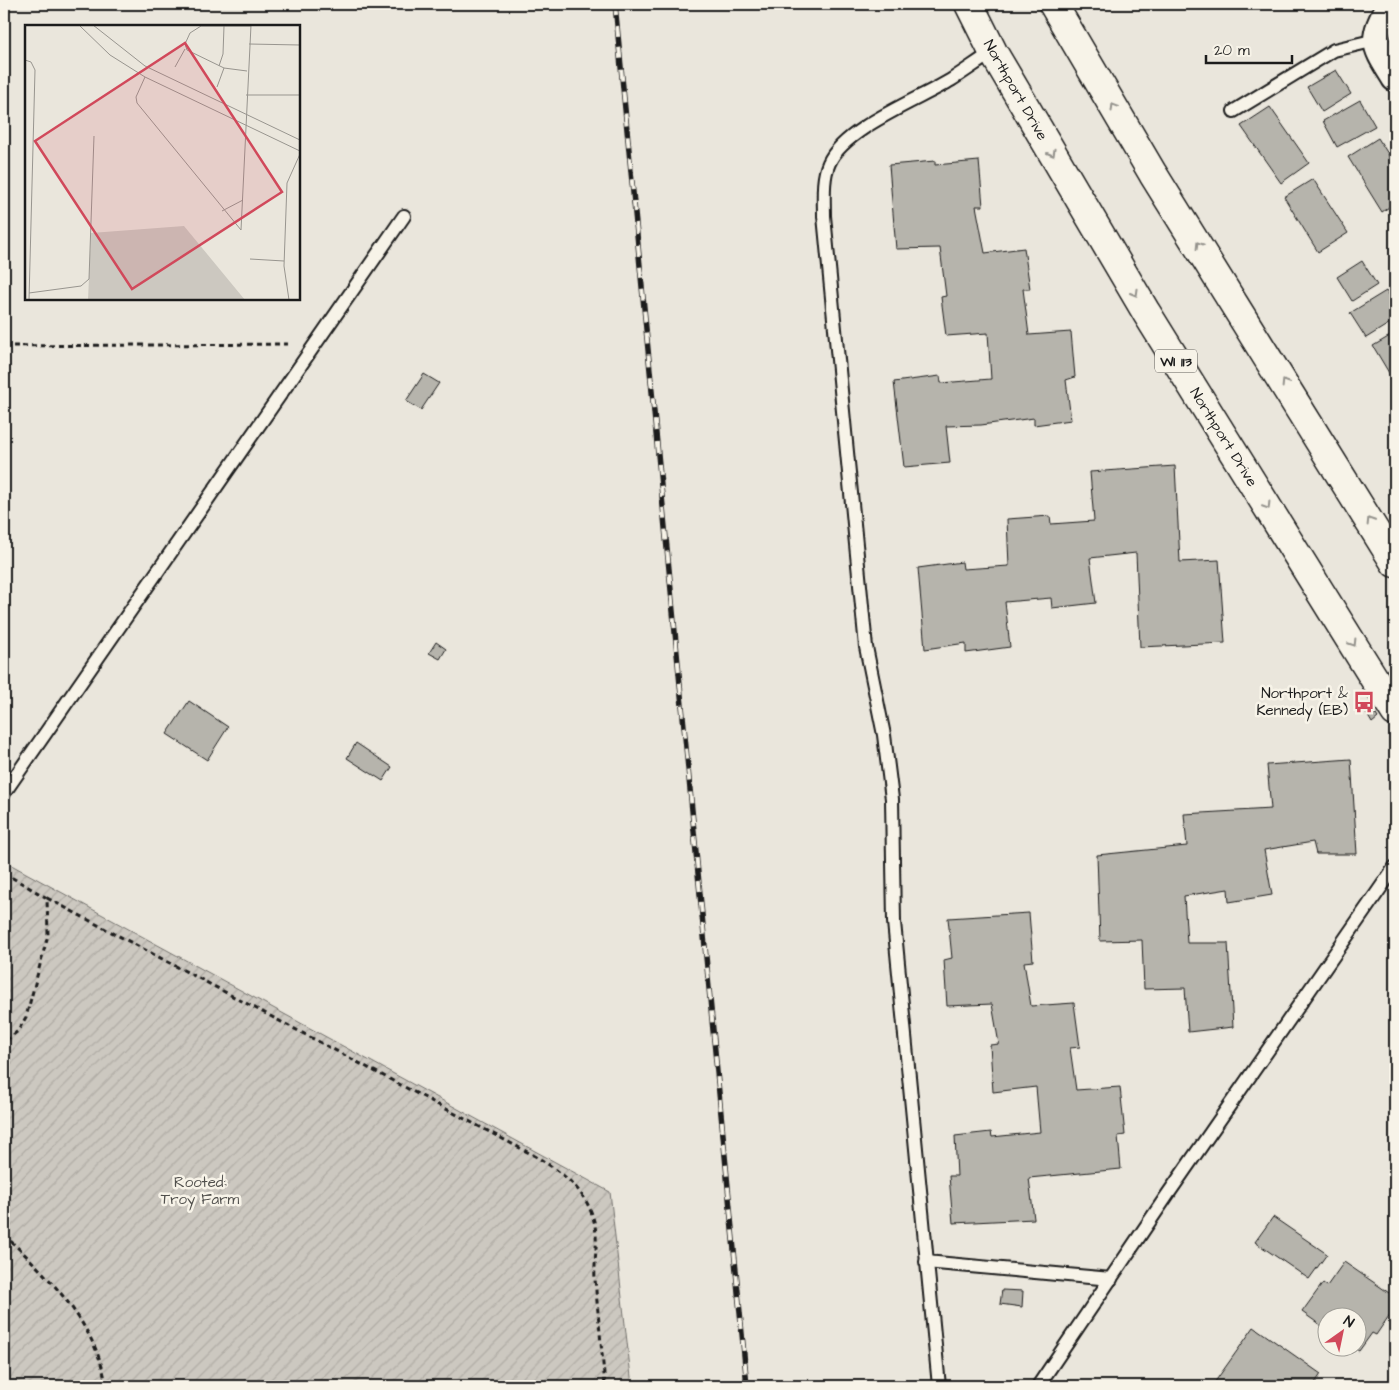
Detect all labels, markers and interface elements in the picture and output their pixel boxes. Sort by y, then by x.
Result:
inset map [25,25,300,300]
scale bar [1206,32,1293,64]
street label: Northport Drive [978,36,1053,144]
text: 20 m [1214,40,1250,61]
one-way arrow [1110,103,1120,112]
one-way arrow [1046,148,1056,157]
one-way arrow [1195,241,1205,250]
one-way arrow [1128,288,1138,297]
road number: WI 113 [1155,350,1197,372]
one-way arrow [1281,379,1291,388]
street label: Northport Drive [1185,384,1262,491]
one-way arrow [1260,500,1270,509]
one-way arrow [1366,518,1376,527]
one-way arrow [1346,638,1356,647]
place label: Northport & Kennedy (EB) [1256,683,1348,722]
bus stop icon: Northport & Kennedy (EB) [1351,689,1377,715]
park label: Rooted: Troy Farm [161,1172,239,1211]
north arrow [1316,1308,1366,1358]
text: N [1339,1311,1358,1333]

